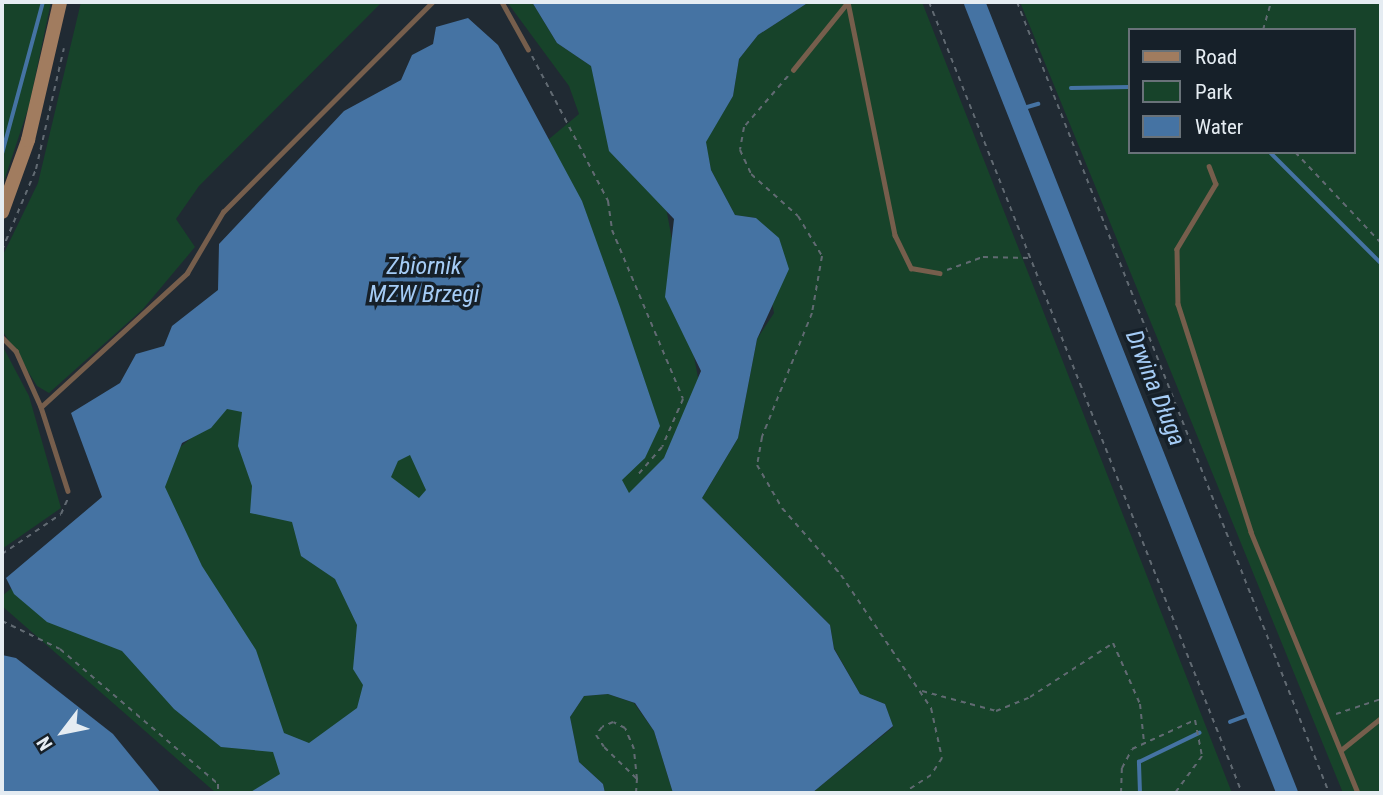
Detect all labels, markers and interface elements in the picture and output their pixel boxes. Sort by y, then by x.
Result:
legend [1128,28,1355,154]
text: Road [1195,45,1237,69]
text: Park [1195,80,1232,104]
text: Water [1195,115,1243,139]
water label: Zbiornik MZW Brzegi [369,253,479,309]
water label: Drwina Długa [1119,326,1191,450]
north arrow [28,697,98,767]
text: N [32,732,58,754]

